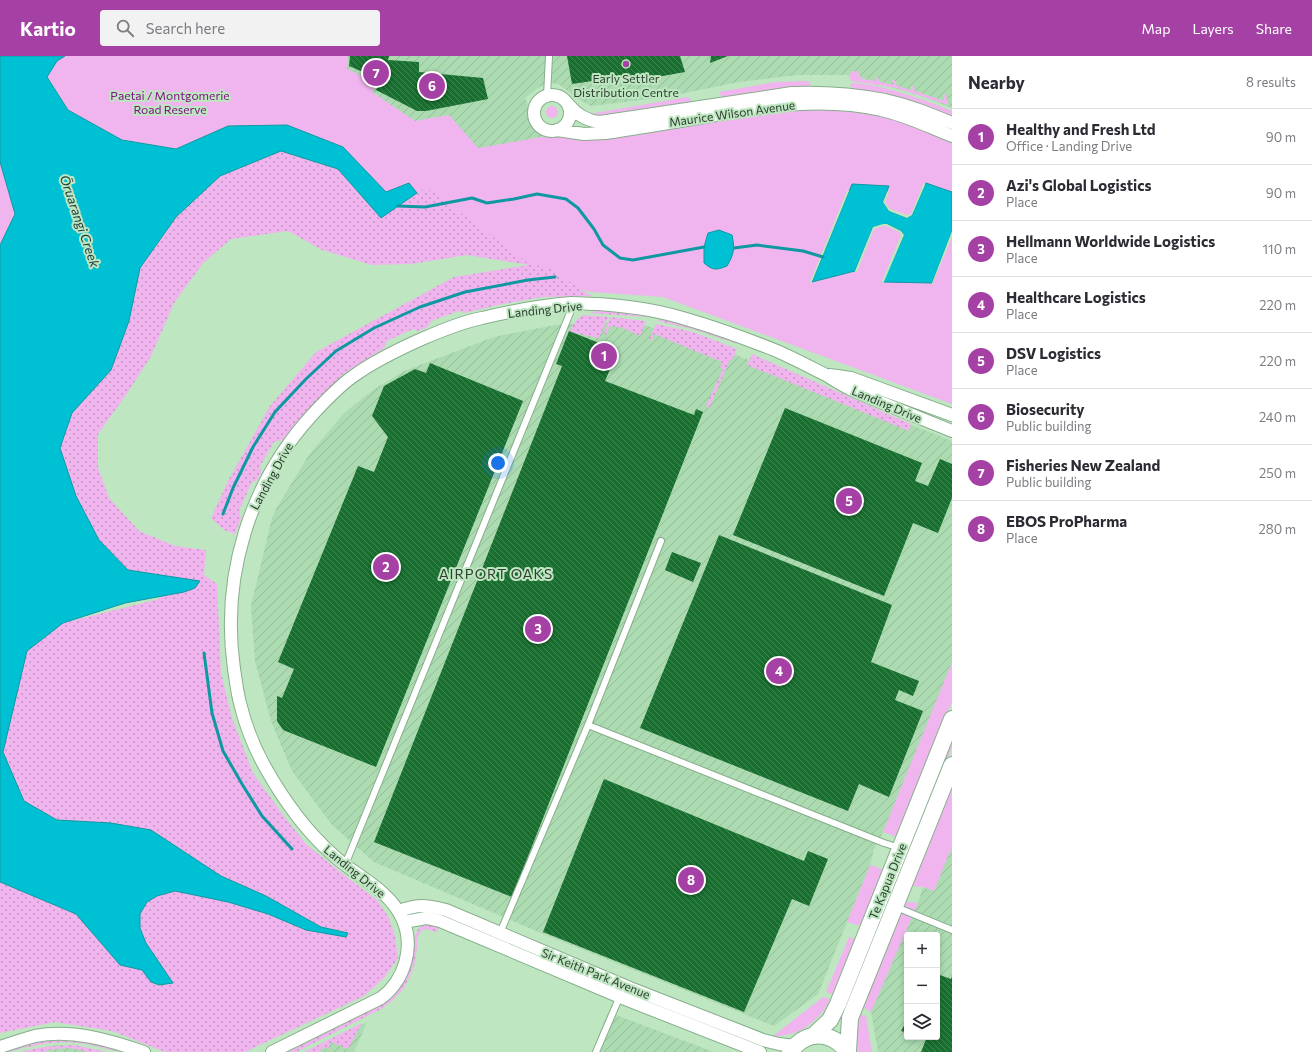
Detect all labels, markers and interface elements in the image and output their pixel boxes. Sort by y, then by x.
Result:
search box [100,10,380,46]
text: Kartio [20,17,76,40]
icon: search [114,17,136,39]
text: Search here [146,19,225,37]
text: Map [1142,20,1170,37]
text: Layers [1192,20,1234,37]
text: Share [1256,20,1292,37]
pin: 7 [363,58,389,88]
marker: Early Settler Distribution Centre [621,59,631,69]
pin: 6 [419,71,445,101]
place label: Early Settler Distribution Centre [573,71,679,99]
text: Nearby [968,72,1025,93]
text: 8 results [1246,74,1296,90]
park label: Paetai / Montgomerie Road Reserve [110,88,230,116]
street label: Maurice Wilson Avenue [668,97,796,129]
text: Healthy and Fresh Ltd [1006,120,1156,138]
text: 1 [978,129,984,145]
text: 90 m [1266,129,1296,145]
text: Office · Landing Drive [1006,138,1132,154]
water label: Ōruarangi Creek [57,173,104,270]
text: Azi's Global Logistics [1006,176,1151,194]
text: 2 [977,185,985,201]
text: 90 m [1266,185,1296,201]
text: Place [1006,194,1038,210]
text: Hellmann Worldwide Logistics [1006,232,1215,250]
text: 3 [977,241,985,257]
text: 110 m [1263,241,1296,257]
text: Place [1006,250,1038,266]
text: Healthcare Logistics [1006,288,1146,306]
text: 4 [977,297,985,313]
text: 220 m [1259,297,1296,313]
street label: Landing Drive [507,298,583,320]
text: Place [1006,306,1038,322]
pin: 1 [591,341,617,371]
text: DSV Logistics [1006,344,1101,362]
text: 5 [977,353,985,369]
text: 220 m [1259,353,1296,369]
text: Place [1006,362,1038,378]
street label: Landing Drive [850,383,924,425]
text: Biosecurity [1006,400,1085,418]
text: 6 [977,409,985,425]
text: 240 m [1259,409,1296,425]
text: Public building [1006,418,1092,434]
street label: Landing Drive [247,440,295,512]
your location [488,453,508,473]
text: Fisheries New Zealand [1006,456,1160,474]
text: 7 [977,465,985,481]
text: 250 m [1259,465,1296,481]
text: Public building [1006,474,1092,490]
pin: 5 [836,486,862,516]
text: EBOS ProPharma [1006,512,1127,530]
text: 8 [977,521,985,537]
text: 280 m [1259,521,1296,537]
text: Place [1006,530,1038,546]
pin: 2 [373,552,399,582]
district label: AIRPORT OAKS [439,565,553,582]
pin: 3 [525,614,551,644]
pin: 4 [766,656,792,686]
street label: Te Kapua Drive [865,841,909,921]
street label: Landing Drive [322,842,388,900]
pin: 8 [678,865,704,895]
map controls [904,932,940,1040]
button: + [904,932,940,968]
street label: Sir Keith Park Avenue [540,945,652,1001]
button: − [904,968,940,1004]
button: layers [904,1004,940,1040]

